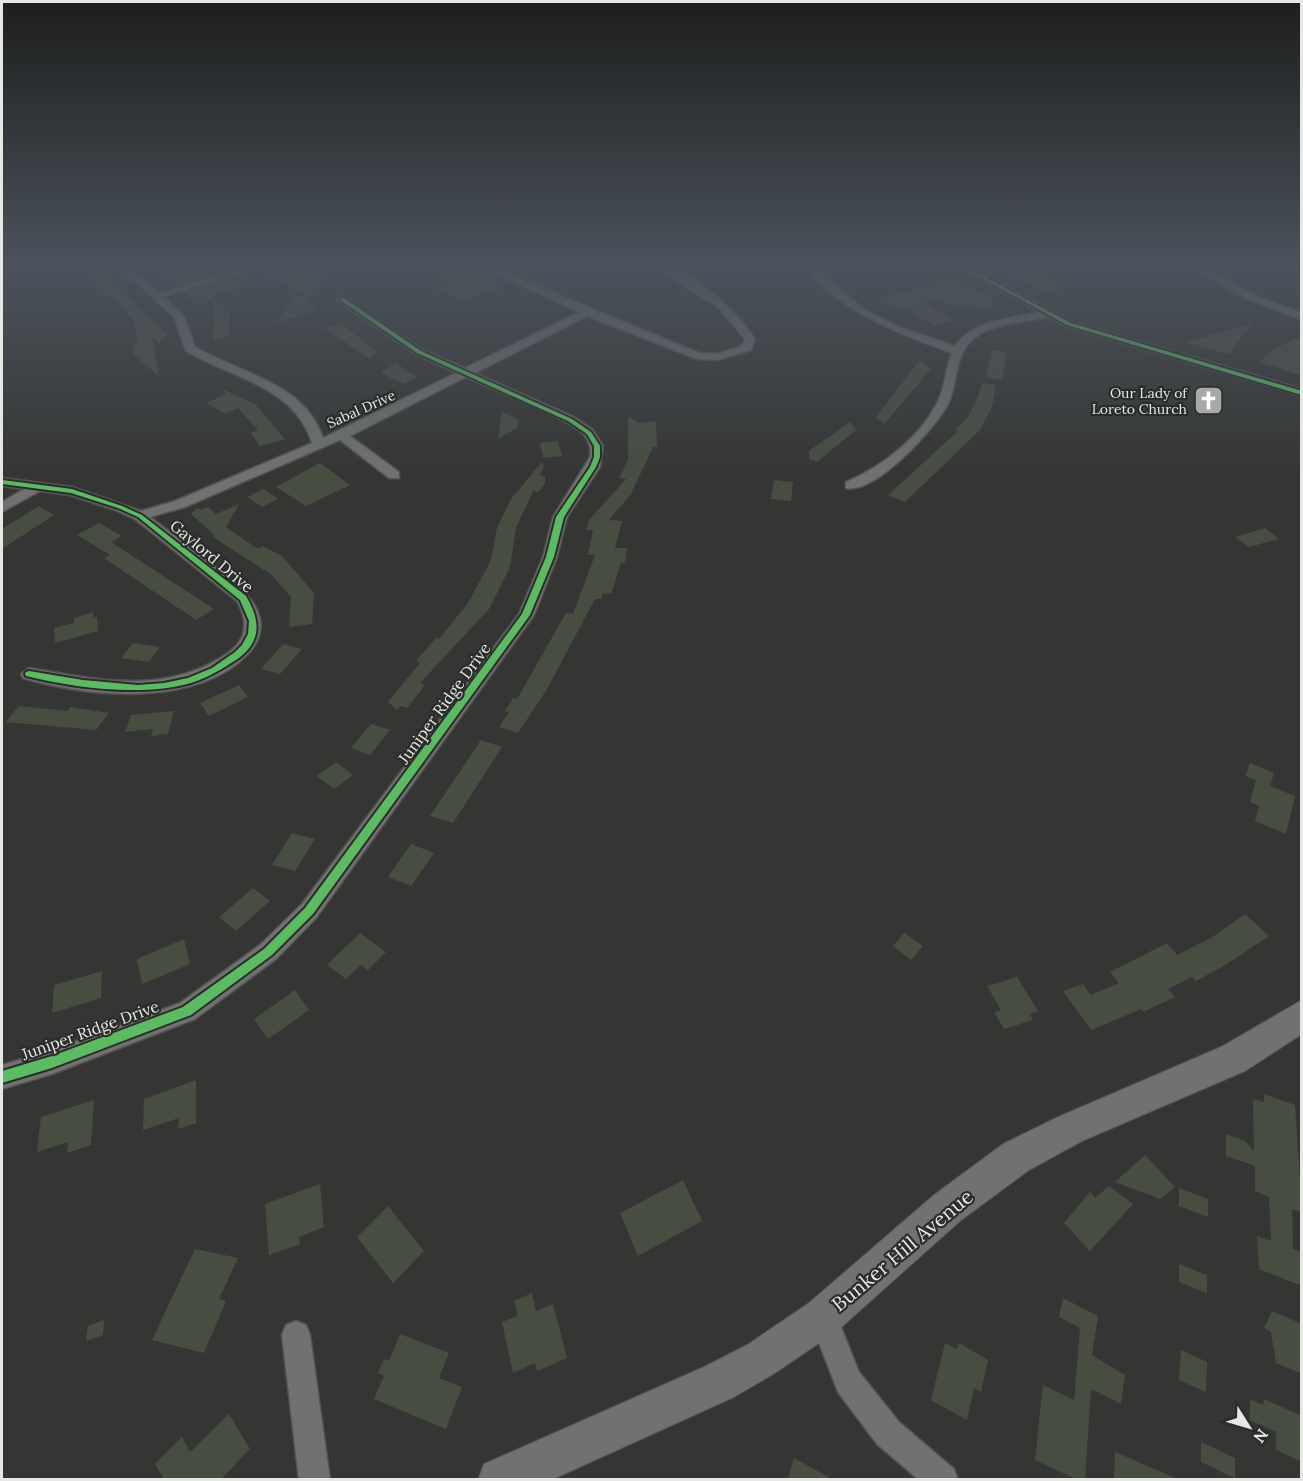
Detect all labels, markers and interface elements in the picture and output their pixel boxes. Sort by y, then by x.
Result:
place label: Our Lady of Loreto Church [1092,384,1188,418]
church icon: Our Lady of Loreto Church [1192,385,1224,417]
street label: Sabal Drive [324,386,398,432]
street label: Gaylord Drive [166,515,258,597]
street label: Juniper Ridge Drive [393,638,495,768]
street label: Juniper Ridge Drive [18,996,162,1065]
street label: Bunker Hill Avenue [826,1183,978,1316]
north arrow [1219,1397,1279,1457]
text: N [1249,1425,1273,1447]

